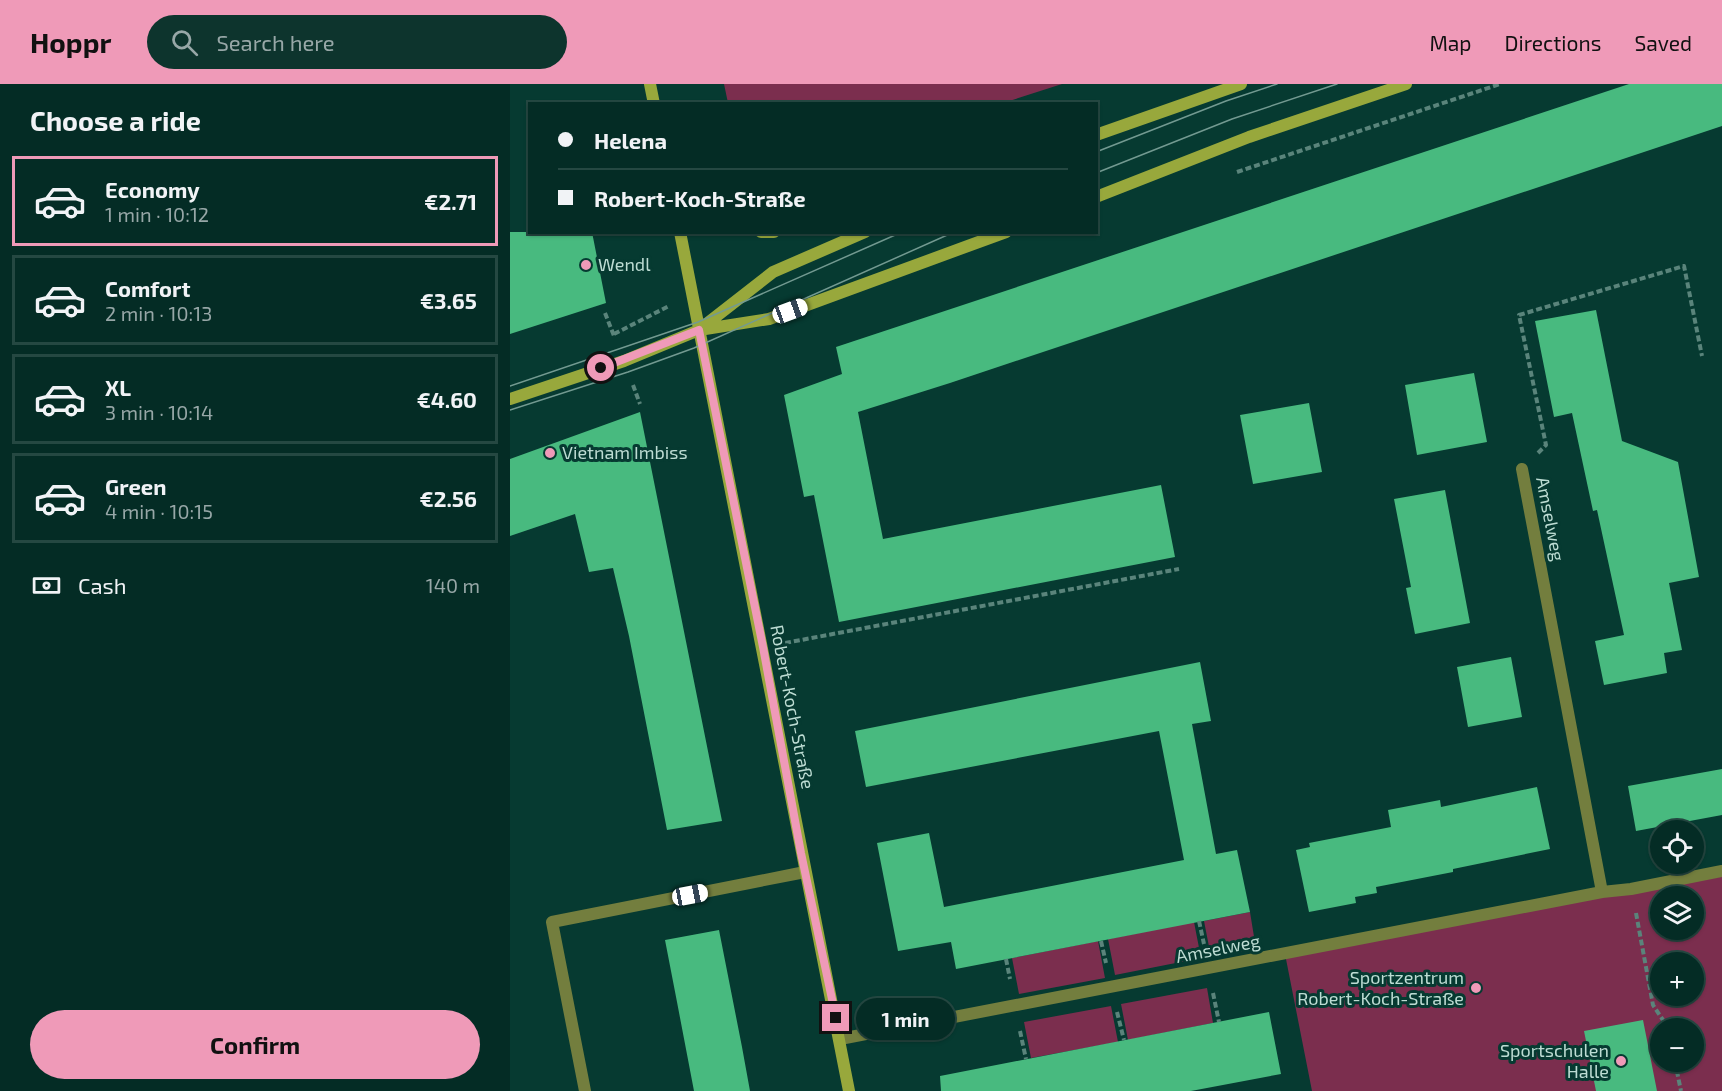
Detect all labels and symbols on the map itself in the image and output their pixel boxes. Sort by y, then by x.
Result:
place label: Wendl [598,253,651,275]
marker: Wendl [579,258,593,272]
car [770,296,810,326]
route start [587,354,614,381]
place label: Vietnam Imbiss [562,441,688,463]
marker: Vietnam Imbiss [543,446,557,460]
street label: Amselweg [1532,475,1570,563]
street label: Robert-Koch-Straße [766,623,820,791]
car [671,883,709,907]
street label: Amselweg [1174,929,1262,967]
place label: Sportzentrum Robert-Koch-Straße [1297,966,1464,1009]
marker: Sportzentrum Robert-Koch-Straße [1469,981,1483,995]
callout: 1 min [857,997,956,1039]
route end [822,1004,849,1031]
place label: Sportschulen Halle [1500,1039,1609,1082]
marker: Sportschulen Halle [1614,1054,1628,1068]

